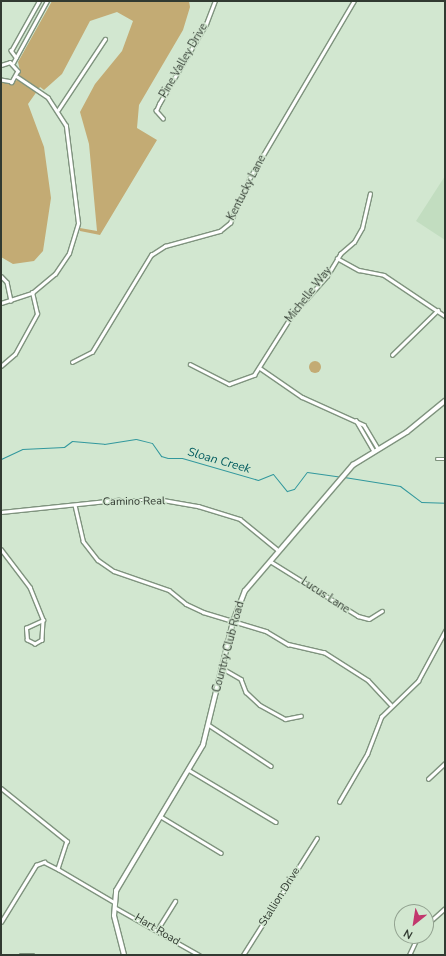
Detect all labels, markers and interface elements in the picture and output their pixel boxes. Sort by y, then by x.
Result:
street label: Pine Valley Drive [157,21,211,101]
street label: Kentucky Lane [225,153,269,223]
street label: Michelle Way [283,264,335,326]
water label: Sloan Creek [186,445,252,477]
street label: Camino Real [103,495,165,509]
street label: Lucus Lane [298,575,352,617]
street label: Country Club Road [210,600,248,694]
street label: Stallion Drive [257,865,303,929]
north arrow [394,904,434,944]
street label: Hart Road [132,911,182,949]
text: N [401,925,416,943]

